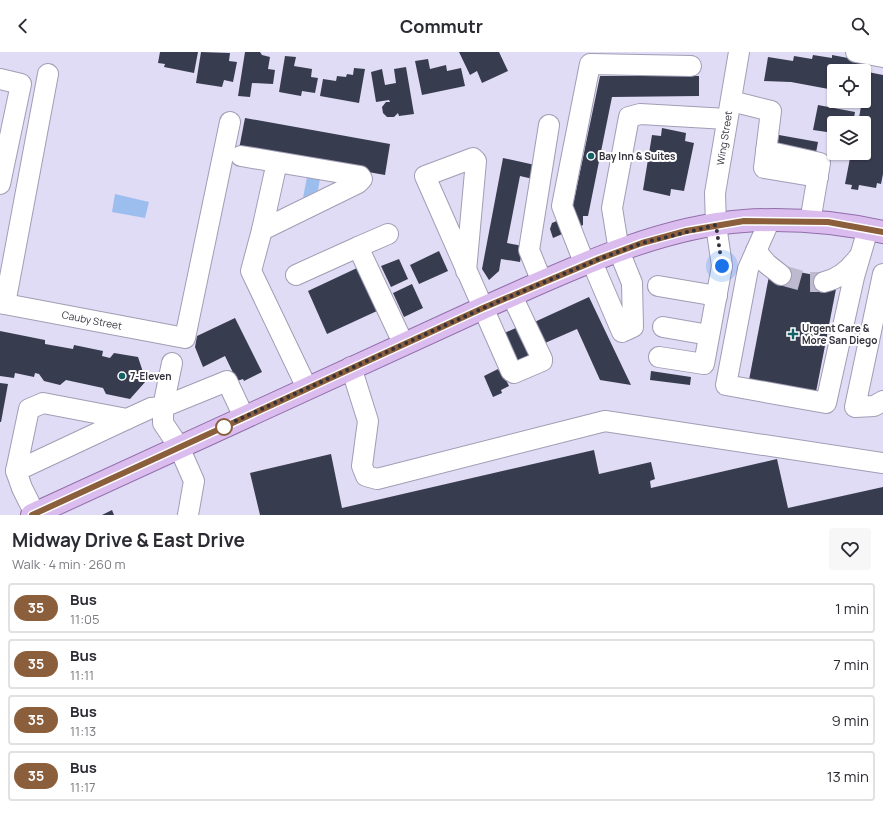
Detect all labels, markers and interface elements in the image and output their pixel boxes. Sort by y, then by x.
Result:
text: Commutr [400,14,483,38]
icon: back [12,15,34,37]
icon: search [849,15,871,37]
map controls [827,64,871,160]
button: locate [827,64,871,108]
street label: Wing Street [713,110,735,166]
button: layers [827,116,871,160]
place label: Bay Inn & Suites [599,149,676,163]
marker: Bay Inn & Suites [586,151,596,161]
your location [712,256,732,276]
street label: Cauby Street [61,307,123,333]
place label: Urgent Care & More San Diego [802,321,877,347]
marker: Urgent Care & More San Diego [787,328,799,340]
place label: 7-Eleven [130,369,171,383]
marker: 7-Eleven [117,371,127,381]
unlabelled marker [215,418,233,436]
text: Midway Drive & East Drive [12,527,245,553]
button: heart [829,528,871,570]
text: Walk · 4 min · 260 m [12,555,126,573]
text: Bus [70,589,97,610]
text: 35 [28,598,44,617]
text: 1 min [835,598,869,619]
text: 11:05 [70,610,99,628]
text: Bus [70,645,97,666]
text: 35 [28,654,44,673]
text: 7 min [833,654,869,675]
text: 11:11 [70,666,94,684]
text: Bus [70,701,97,722]
text: 35 [28,710,44,729]
text: 9 min [832,710,869,731]
text: 11:13 [70,722,96,740]
text: Bus [70,757,97,778]
text: 35 [28,766,44,785]
text: 13 min [827,766,869,787]
text: 11:17 [70,778,96,796]

